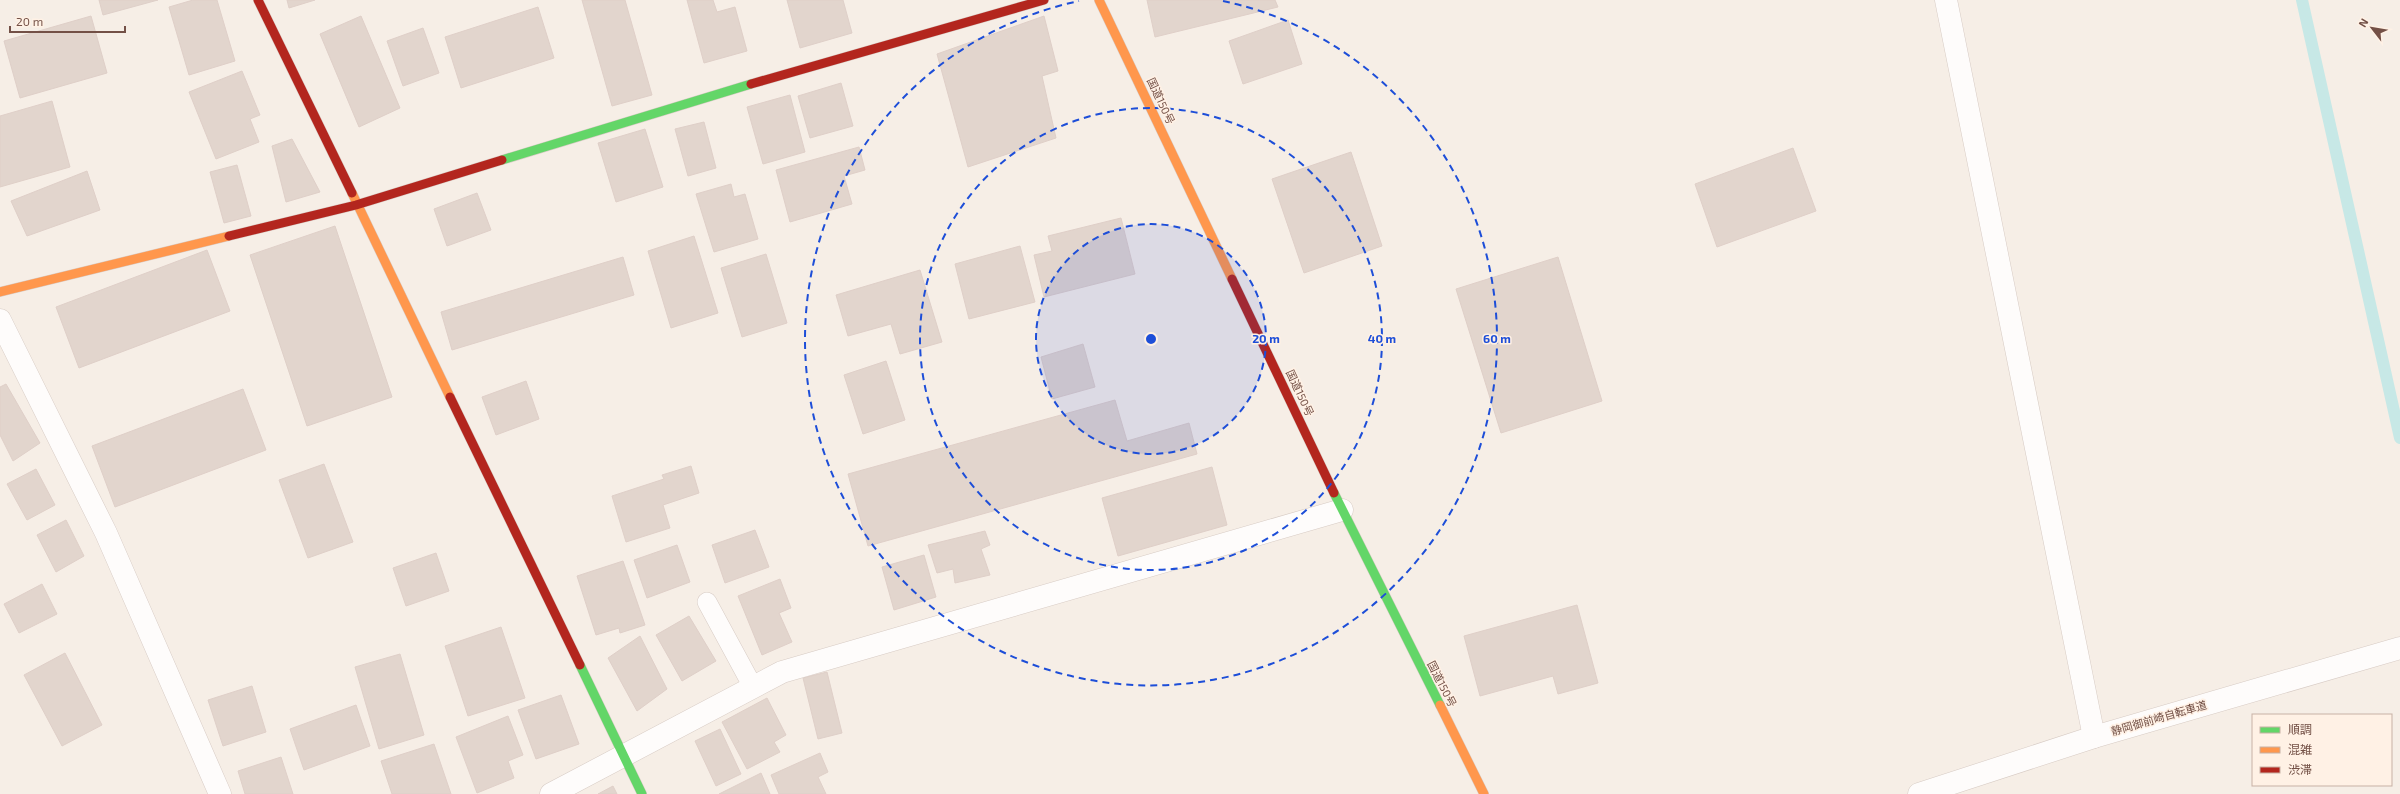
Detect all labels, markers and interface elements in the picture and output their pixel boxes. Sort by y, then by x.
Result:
scale bar [10,8,125,34]
north arrow [2352,8,2392,48]
text: 20 m [16,14,43,28]
text: N [2355,16,2371,29]
street label: 国道150号 [1145,75,1178,126]
text: 20 m [1252,331,1280,345]
text: 40 m [1368,331,1396,345]
text: 60 m [1483,331,1511,345]
centre of rings [1144,332,1158,346]
street label: 国道150号 [1284,367,1317,418]
street label: 国道150号 [1425,659,1460,709]
street label: 静岡御前崎自転車道 [2109,698,2208,737]
legend [2252,714,2392,786]
text: 順調 [2288,722,2312,736]
text: 混雑 [2288,742,2312,756]
text: 渋滞 [2288,762,2312,776]

